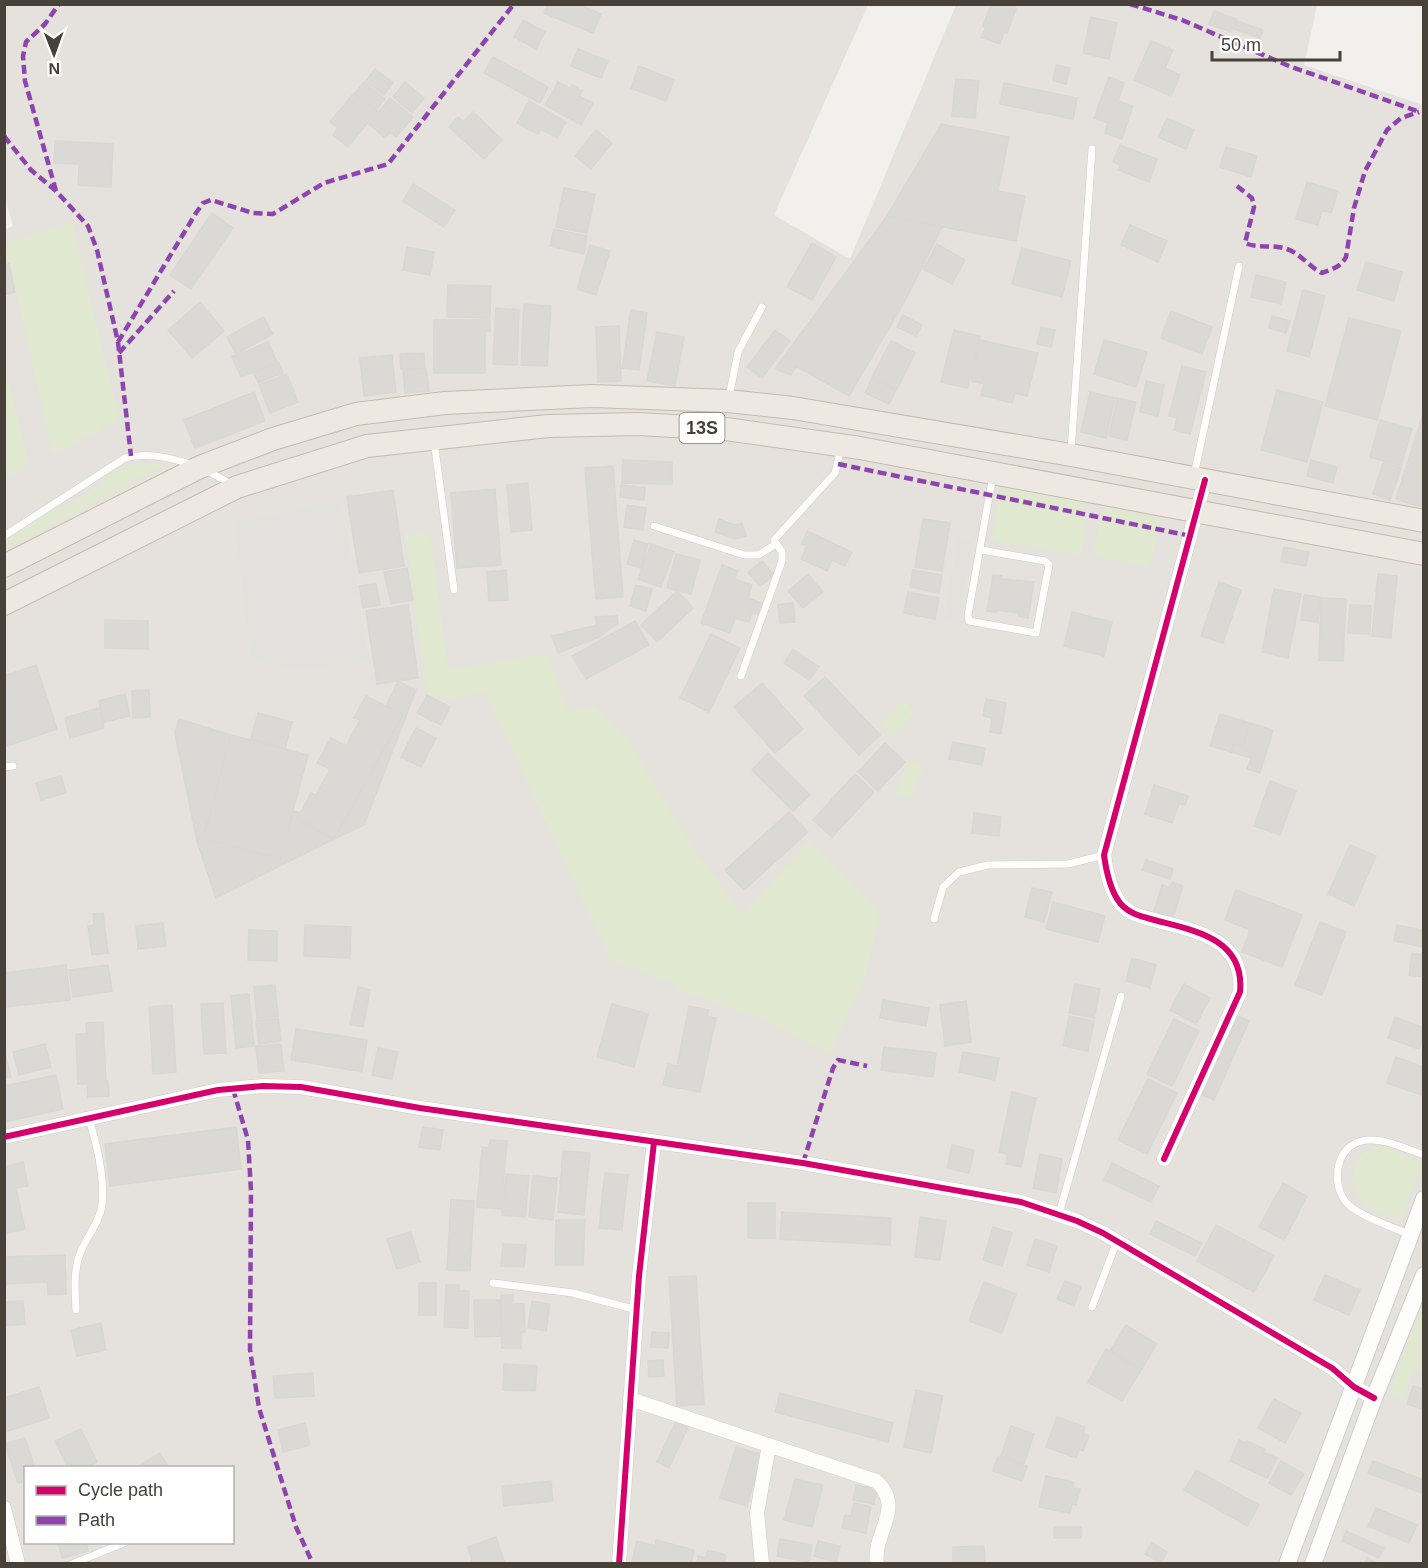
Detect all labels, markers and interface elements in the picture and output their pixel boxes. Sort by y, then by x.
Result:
north arrow [24,24,84,84]
scale bar [1212,24,1340,62]
text: 50 m [1221,35,1261,55]
text: N [48,60,60,77]
road number: 13S [680,413,724,443]
legend [24,1466,234,1544]
text: Cycle path [78,1480,163,1500]
text: Path [78,1510,115,1530]

